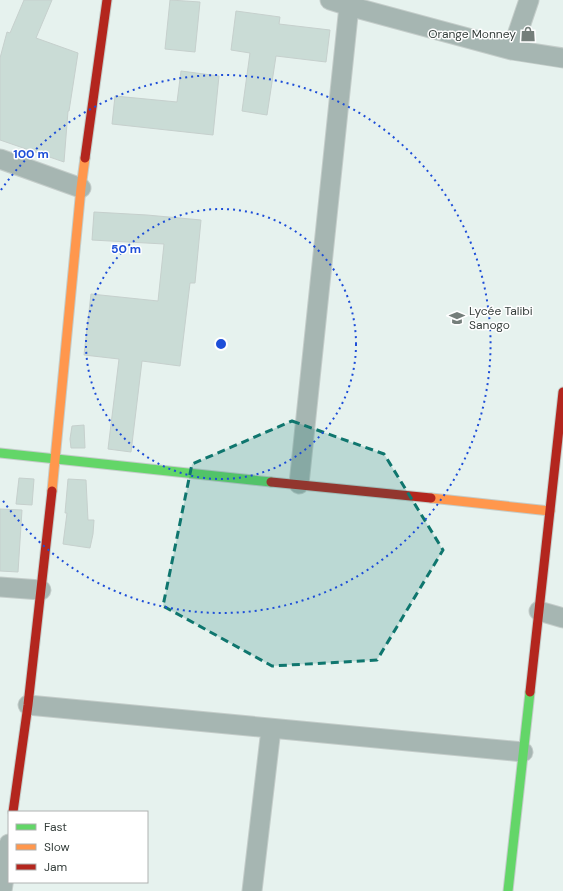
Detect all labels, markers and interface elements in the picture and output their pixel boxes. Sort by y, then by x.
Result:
shop icon: Orange Monney [519,25,537,43]
place label: Orange Monney [428,26,516,42]
text: 100 m [13,146,49,162]
text: 50 m [111,241,141,257]
place label: Lycée Talibi Sanogo [469,303,533,333]
school or university icon: Lycée Talibi Sanogo [448,309,466,327]
centre of rings [214,337,228,351]
legend [8,811,148,883]
text: Fast [44,819,67,835]
text: Slow [44,839,70,855]
text: Jam [44,859,67,875]

